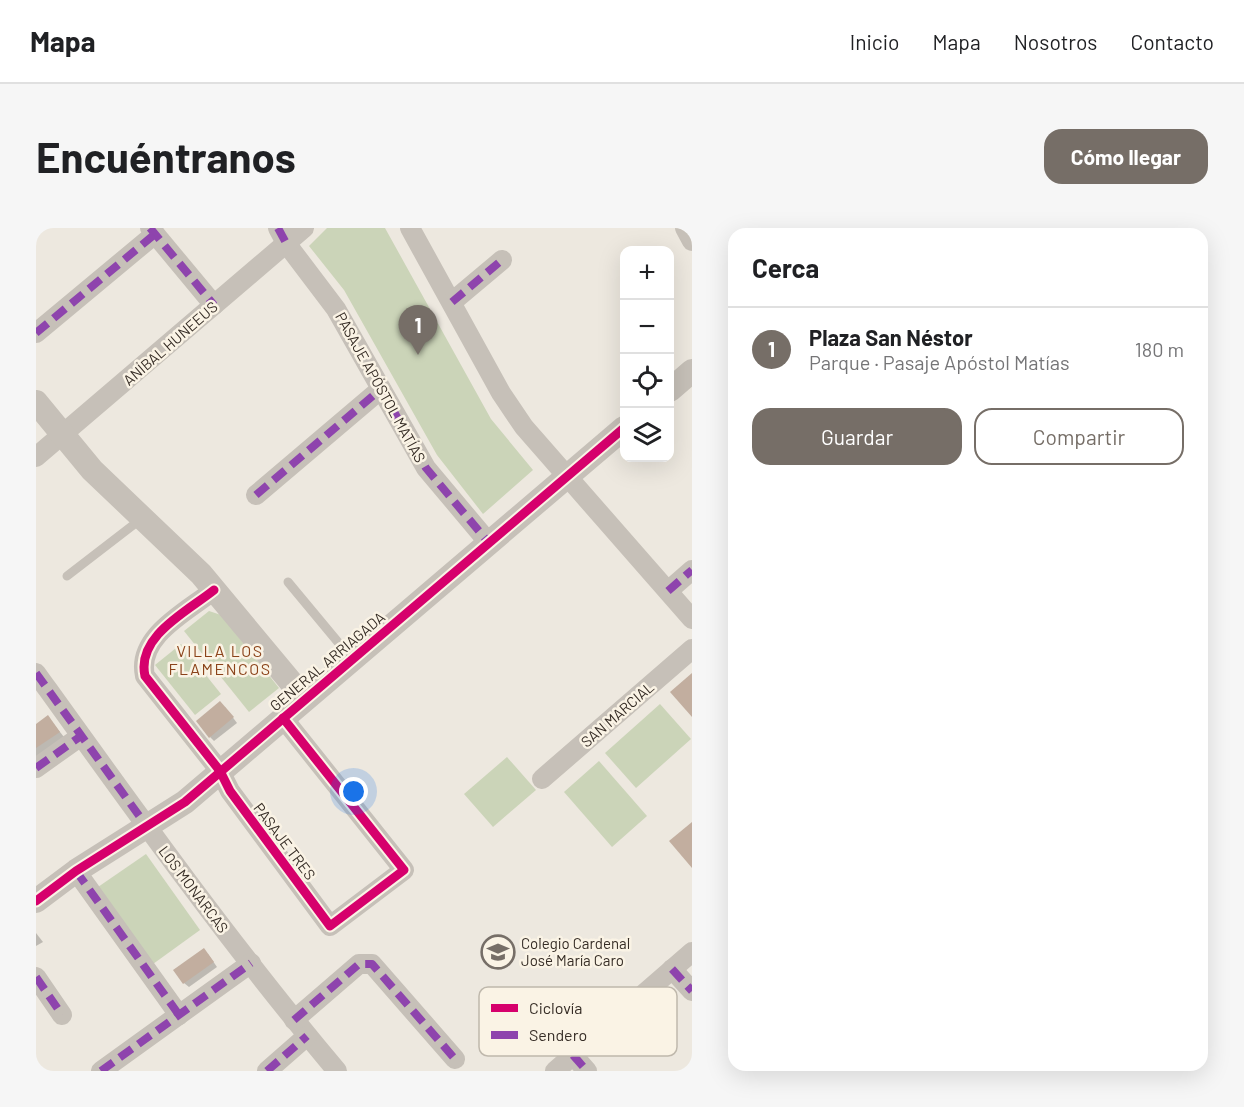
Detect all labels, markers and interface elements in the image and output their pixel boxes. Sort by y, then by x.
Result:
text: Mapa [30,24,96,58]
text: Inicio [850,29,900,54]
text: Mapa [933,29,981,54]
text: Nosotros [1014,29,1097,54]
text: Contacto [1130,29,1214,54]
button: Cómo llegar [1044,129,1208,184]
text: Encuéntranos [36,131,296,181]
map controls [620,246,674,462]
button: + [620,246,674,300]
text: Cerca [752,252,819,283]
street label: ANÍBAL HUNEEUS [119,297,221,389]
button: − [620,300,674,354]
pin: 1 [398,306,437,355]
street label: PASAJE APÓSTOL MATÍAS [332,309,430,465]
text: Plaza San Néstor [809,324,973,350]
text: 1 [768,337,775,361]
text: 180 m [1135,337,1184,361]
text: Parque · Pasaje Apóstol Matías [809,350,1070,374]
button: locate [620,354,674,408]
button: layers [620,408,674,462]
button: Guardar [752,408,962,465]
button: Compartir [974,408,1184,465]
street label: GENERAL ARRIAGADA [266,608,388,714]
district label: VILLA LOS FLAMENCOS [168,641,272,678]
street label: SAN MARCIAL [577,677,657,751]
your location [339,777,368,806]
street label: PASAJE TRES [250,799,320,883]
street label: LOS MONARCAS [155,842,233,936]
school or university icon: Colegio Cardenal José María Caro [480,934,516,970]
place label: Colegio Cardenal José María Caro [521,934,630,969]
legend [479,987,677,1056]
text: Ciclovía [529,998,582,1017]
text: Sendero [529,1025,587,1044]

